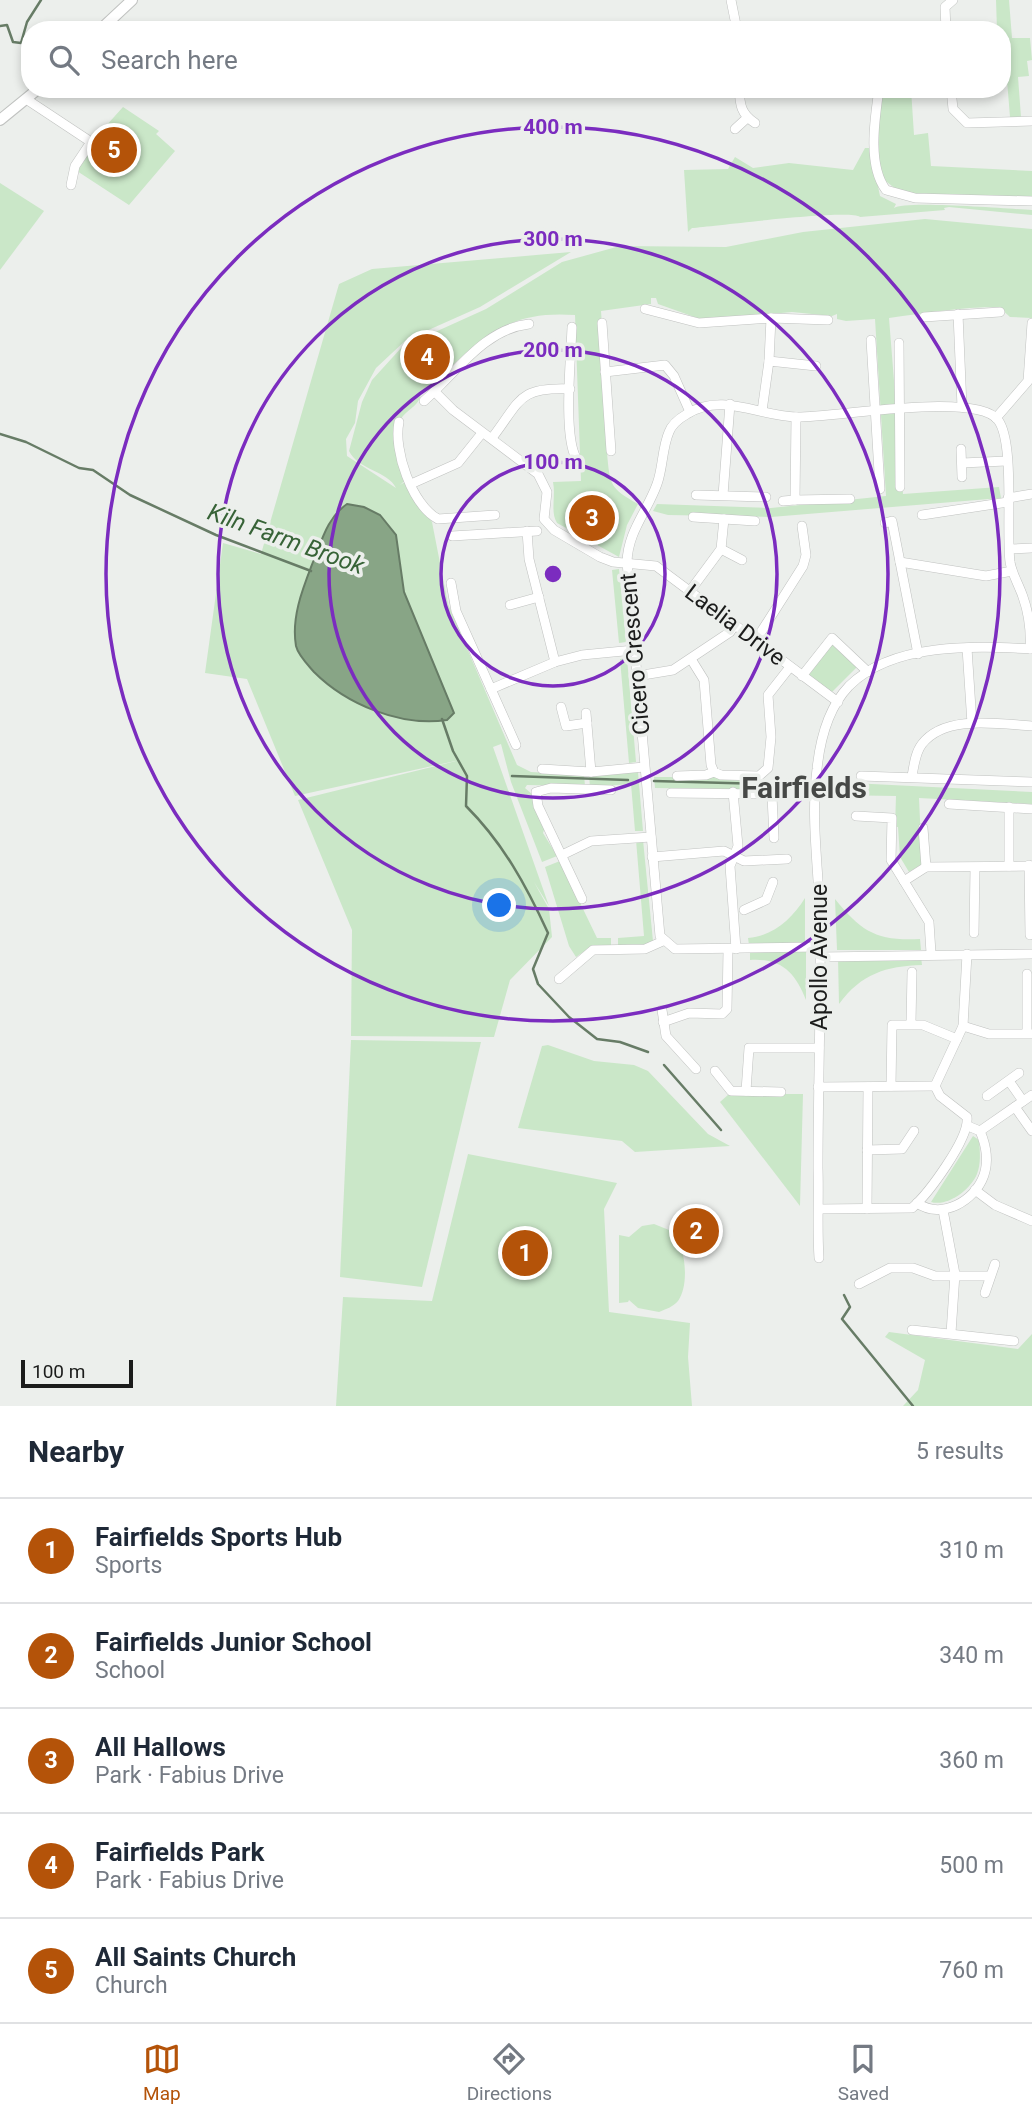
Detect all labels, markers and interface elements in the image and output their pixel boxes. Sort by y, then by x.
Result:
search box [21,21,1011,98]
icon: search [45,41,83,79]
text: Search here [101,45,238,75]
text: 400 m [523,115,583,139]
pin: 5 [91,124,137,176]
text: 300 m [523,227,583,251]
pin: 4 [404,331,450,383]
text: 200 m [523,338,583,362]
text: 100 m [523,450,583,474]
pin: 3 [569,492,615,544]
water label: Kiln Farm Brook [204,498,369,581]
centre of rings [541,562,565,586]
street label: Cicero Crescent [614,572,656,736]
street label: Laelia Drive [680,579,790,671]
district label: Fairfields [741,770,867,805]
street label: Apollo Avenue [806,884,833,1030]
your location [482,888,516,922]
pin: 2 [673,1205,719,1257]
pin: 1 [502,1227,548,1279]
scale bar [21,1357,133,1389]
text: 100 m [32,1360,85,1383]
text: Nearby [28,1434,124,1469]
text: 5 results [916,1438,1004,1465]
text: Fairfields Sports Hub [95,1522,342,1552]
text: 1 [44,1537,58,1564]
text: 310 m [939,1537,1004,1564]
text: Sports [95,1552,162,1579]
text: Fairfields Junior School [95,1627,372,1657]
text: 2 [44,1642,58,1669]
text: 340 m [939,1642,1004,1669]
text: School [95,1657,165,1684]
text: All Hallows [95,1732,226,1762]
text: 3 [44,1747,58,1774]
text: 360 m [939,1747,1004,1774]
text: Park · Fabius Drive [95,1762,284,1789]
text: Fairfields Park [95,1837,264,1867]
text: 4 [44,1852,58,1879]
text: 500 m [939,1852,1004,1879]
text: Park · Fabius Drive [95,1867,284,1894]
text: All Saints Church [95,1942,296,1972]
text: 5 [44,1957,58,1984]
text: 760 m [939,1957,1004,1984]
text: Church [95,1972,168,1999]
tab: Map [143,2040,181,2105]
tab: Directions [467,2040,552,2105]
tab: Saved [838,2040,889,2105]

